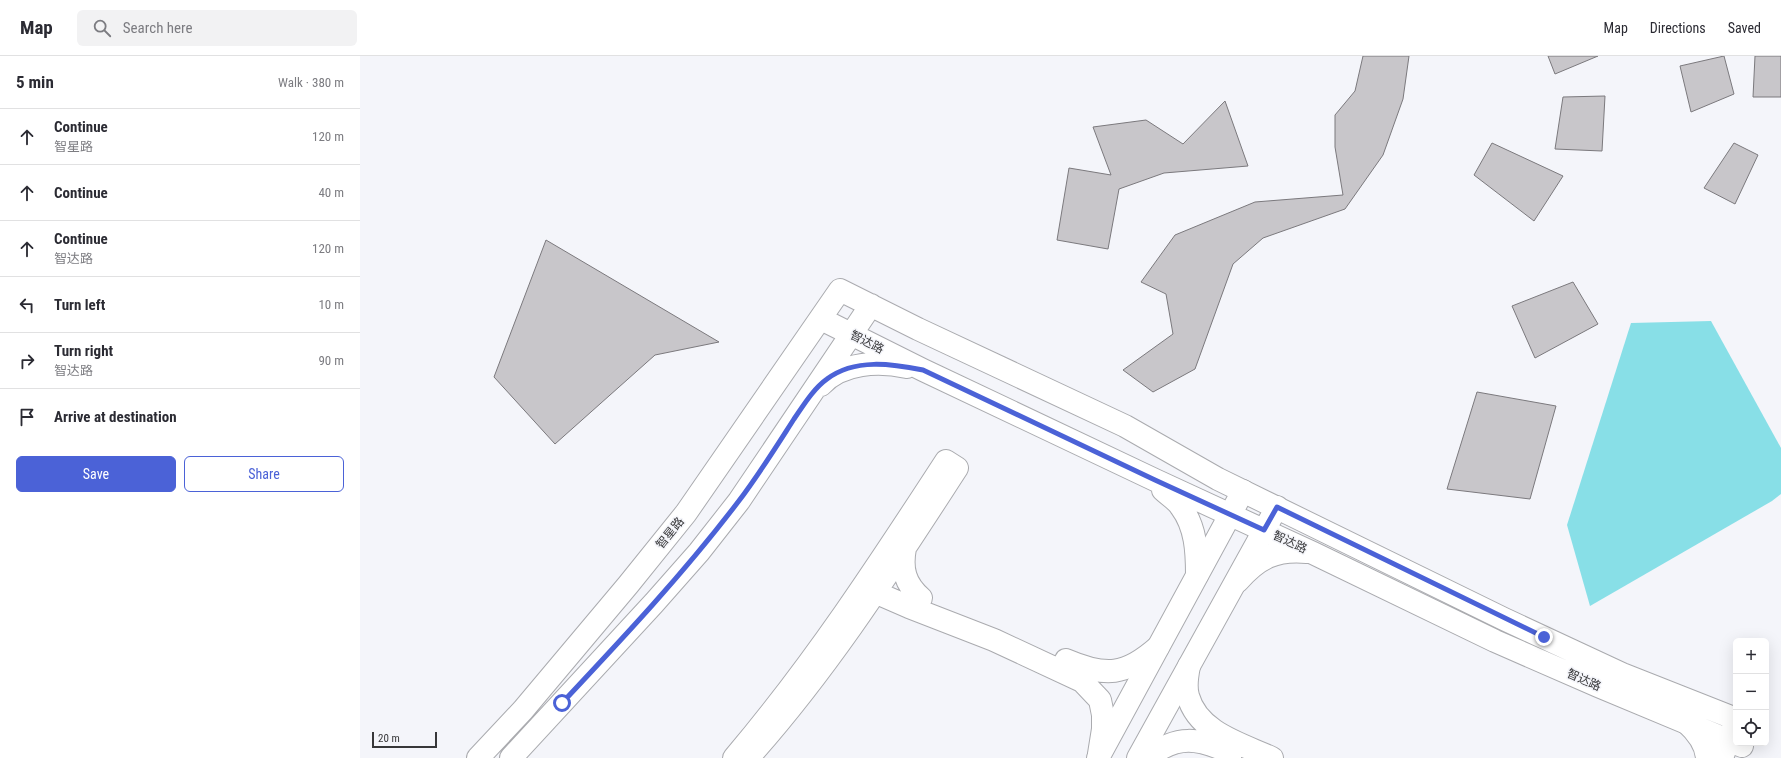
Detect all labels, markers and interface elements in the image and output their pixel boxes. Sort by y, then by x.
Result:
search box [77,10,357,46]
text: Map [20,16,53,39]
icon: search [91,17,113,39]
text: Search here [123,19,193,37]
text: Map [1604,20,1628,36]
text: Directions [1650,20,1706,36]
text: Saved [1728,20,1761,36]
text: 5 min [16,72,54,92]
text: Walk · 380 m [278,75,344,90]
text: Continue [54,118,108,136]
icon: ahead [16,126,38,148]
text: 120 m [312,129,344,144]
text: 智星路 [54,139,93,154]
icon: ahead [16,182,38,204]
text: Continue [54,184,108,202]
text: 40 m [318,185,344,200]
text: Continue [54,230,108,248]
icon: ahead [16,238,38,260]
text: 120 m [312,241,344,256]
text: 智达路 [54,251,93,266]
icon: left [16,294,38,316]
text: Turn left [54,296,105,314]
text: 10 m [318,297,344,312]
street label: 智达路 [848,328,886,356]
text: Turn right [54,342,113,360]
icon: right [16,350,38,372]
text: 90 m [318,353,344,368]
text: 智达路 [54,363,93,378]
icon: arrive [16,406,38,428]
text: Arrive at destination [54,408,177,426]
button: Save [16,456,176,492]
button: Share [184,456,344,492]
street label: 智星路 [653,515,687,551]
street label: 智达路 [1271,528,1309,556]
route end [1535,628,1553,646]
map controls [1733,638,1769,746]
button: + [1733,638,1769,674]
street label: 智达路 [1565,666,1603,694]
button: − [1733,674,1769,710]
route start [553,694,571,712]
button: locate [1733,710,1769,746]
scale bar [372,730,437,749]
text: 20 m [378,732,400,745]

